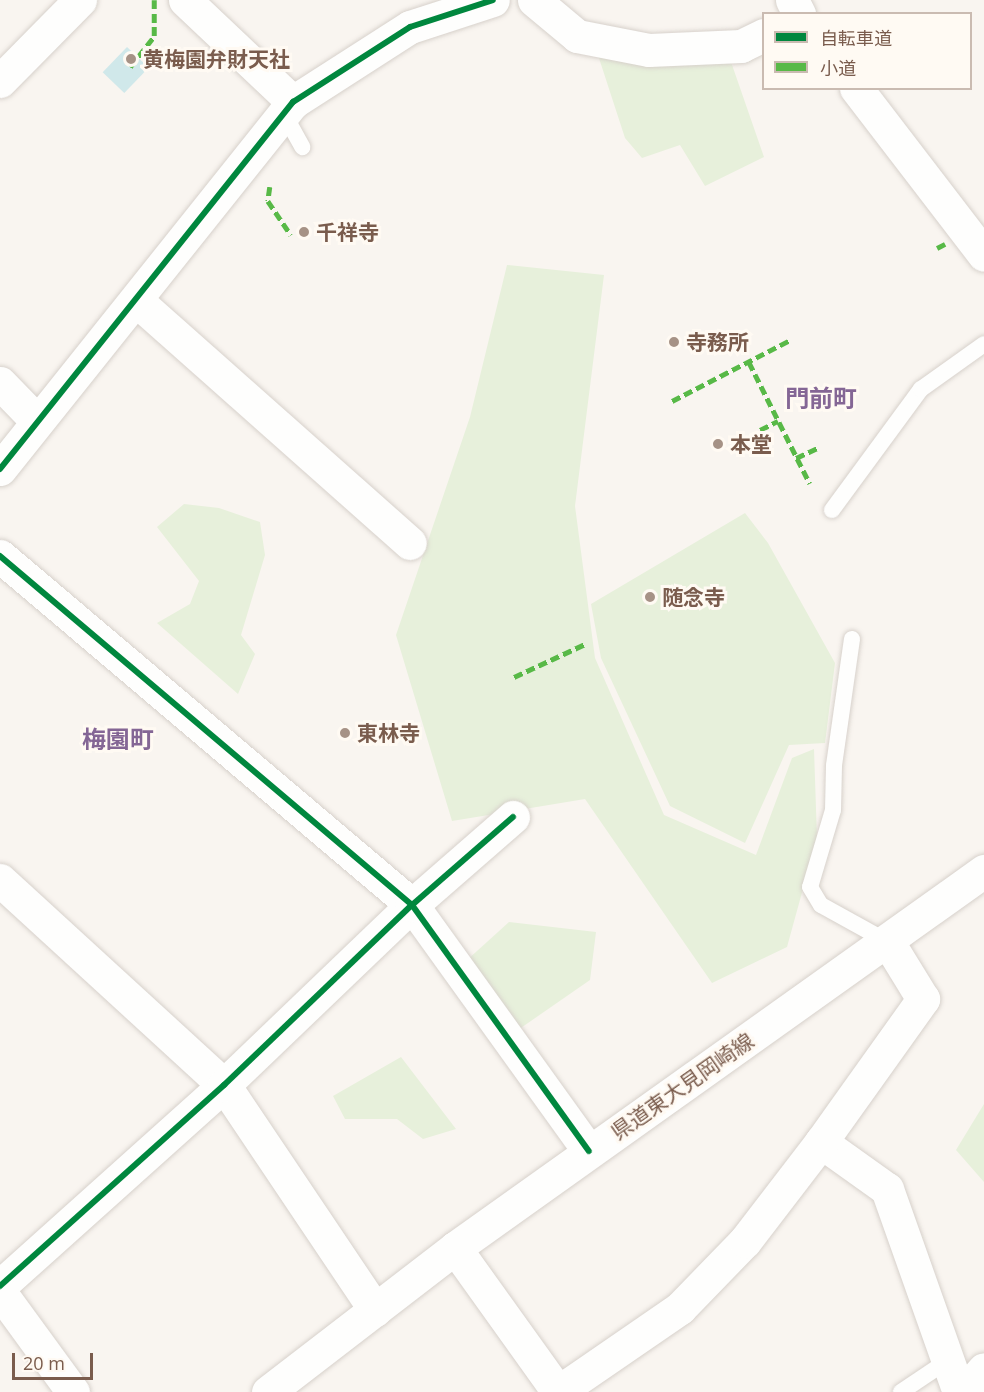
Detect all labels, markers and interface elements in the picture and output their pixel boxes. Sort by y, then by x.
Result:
legend [762,12,972,90]
text: 自転車道 [820,26,892,50]
place label: 黄梅園弁財天社 [143,46,290,72]
marker: 黄梅園弁財天社 [124,52,138,66]
text: 小道 [820,56,856,80]
place label: 千祥寺 [316,219,379,245]
marker: 千祥寺 [297,225,311,239]
place label: 寺務所 [686,329,749,355]
marker: 寺務所 [667,335,681,349]
district label: 門前町 [785,384,857,412]
place label: 本堂 [730,431,772,457]
marker: 本堂 [711,437,725,451]
place label: 随念寺 [662,584,725,610]
marker: 随念寺 [643,590,657,604]
place label: 東林寺 [357,720,420,746]
district label: 梅園町 [82,725,154,753]
marker: 東林寺 [338,726,352,740]
street label: 県道東大見岡崎線 [606,1027,758,1145]
scale bar [15,1341,96,1379]
text: 20 m [23,1351,65,1375]

